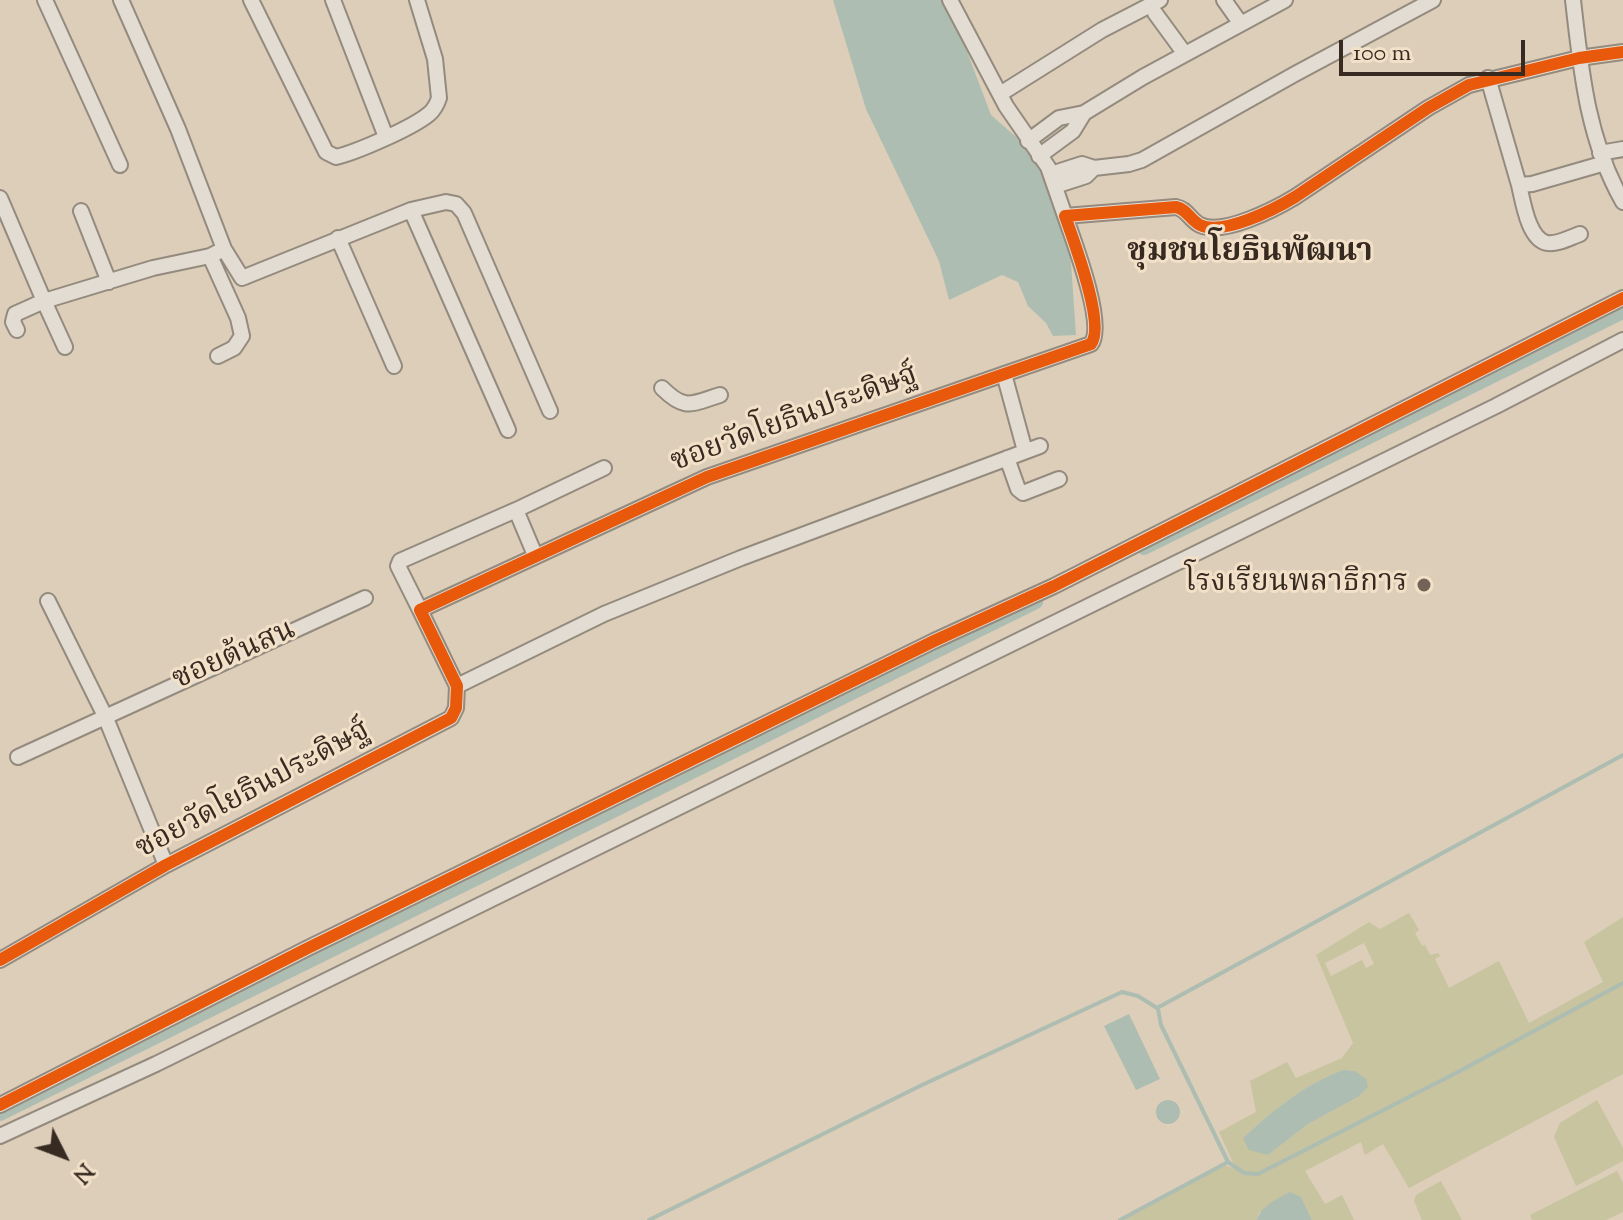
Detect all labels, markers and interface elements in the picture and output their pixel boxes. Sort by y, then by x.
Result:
scale bar [1343,24,1529,74]
text: 100 m [1353,37,1411,71]
district label: ชุมชนโยธินพัฒนา [1127,236,1373,274]
street label: ซอยวัดโยธินประดิษฐ์ [667,360,923,482]
place label: โรงเรียนพลาธิการ [1184,567,1408,603]
marker: โรงเรียนพลาธิการ [1415,576,1433,594]
street label: ซอยต้นสน [168,614,302,700]
street label: ซอยวัดโยธินประดิษฐ์ [131,715,377,869]
north arrow [24,1116,104,1196]
text: N [64,1155,100,1189]

